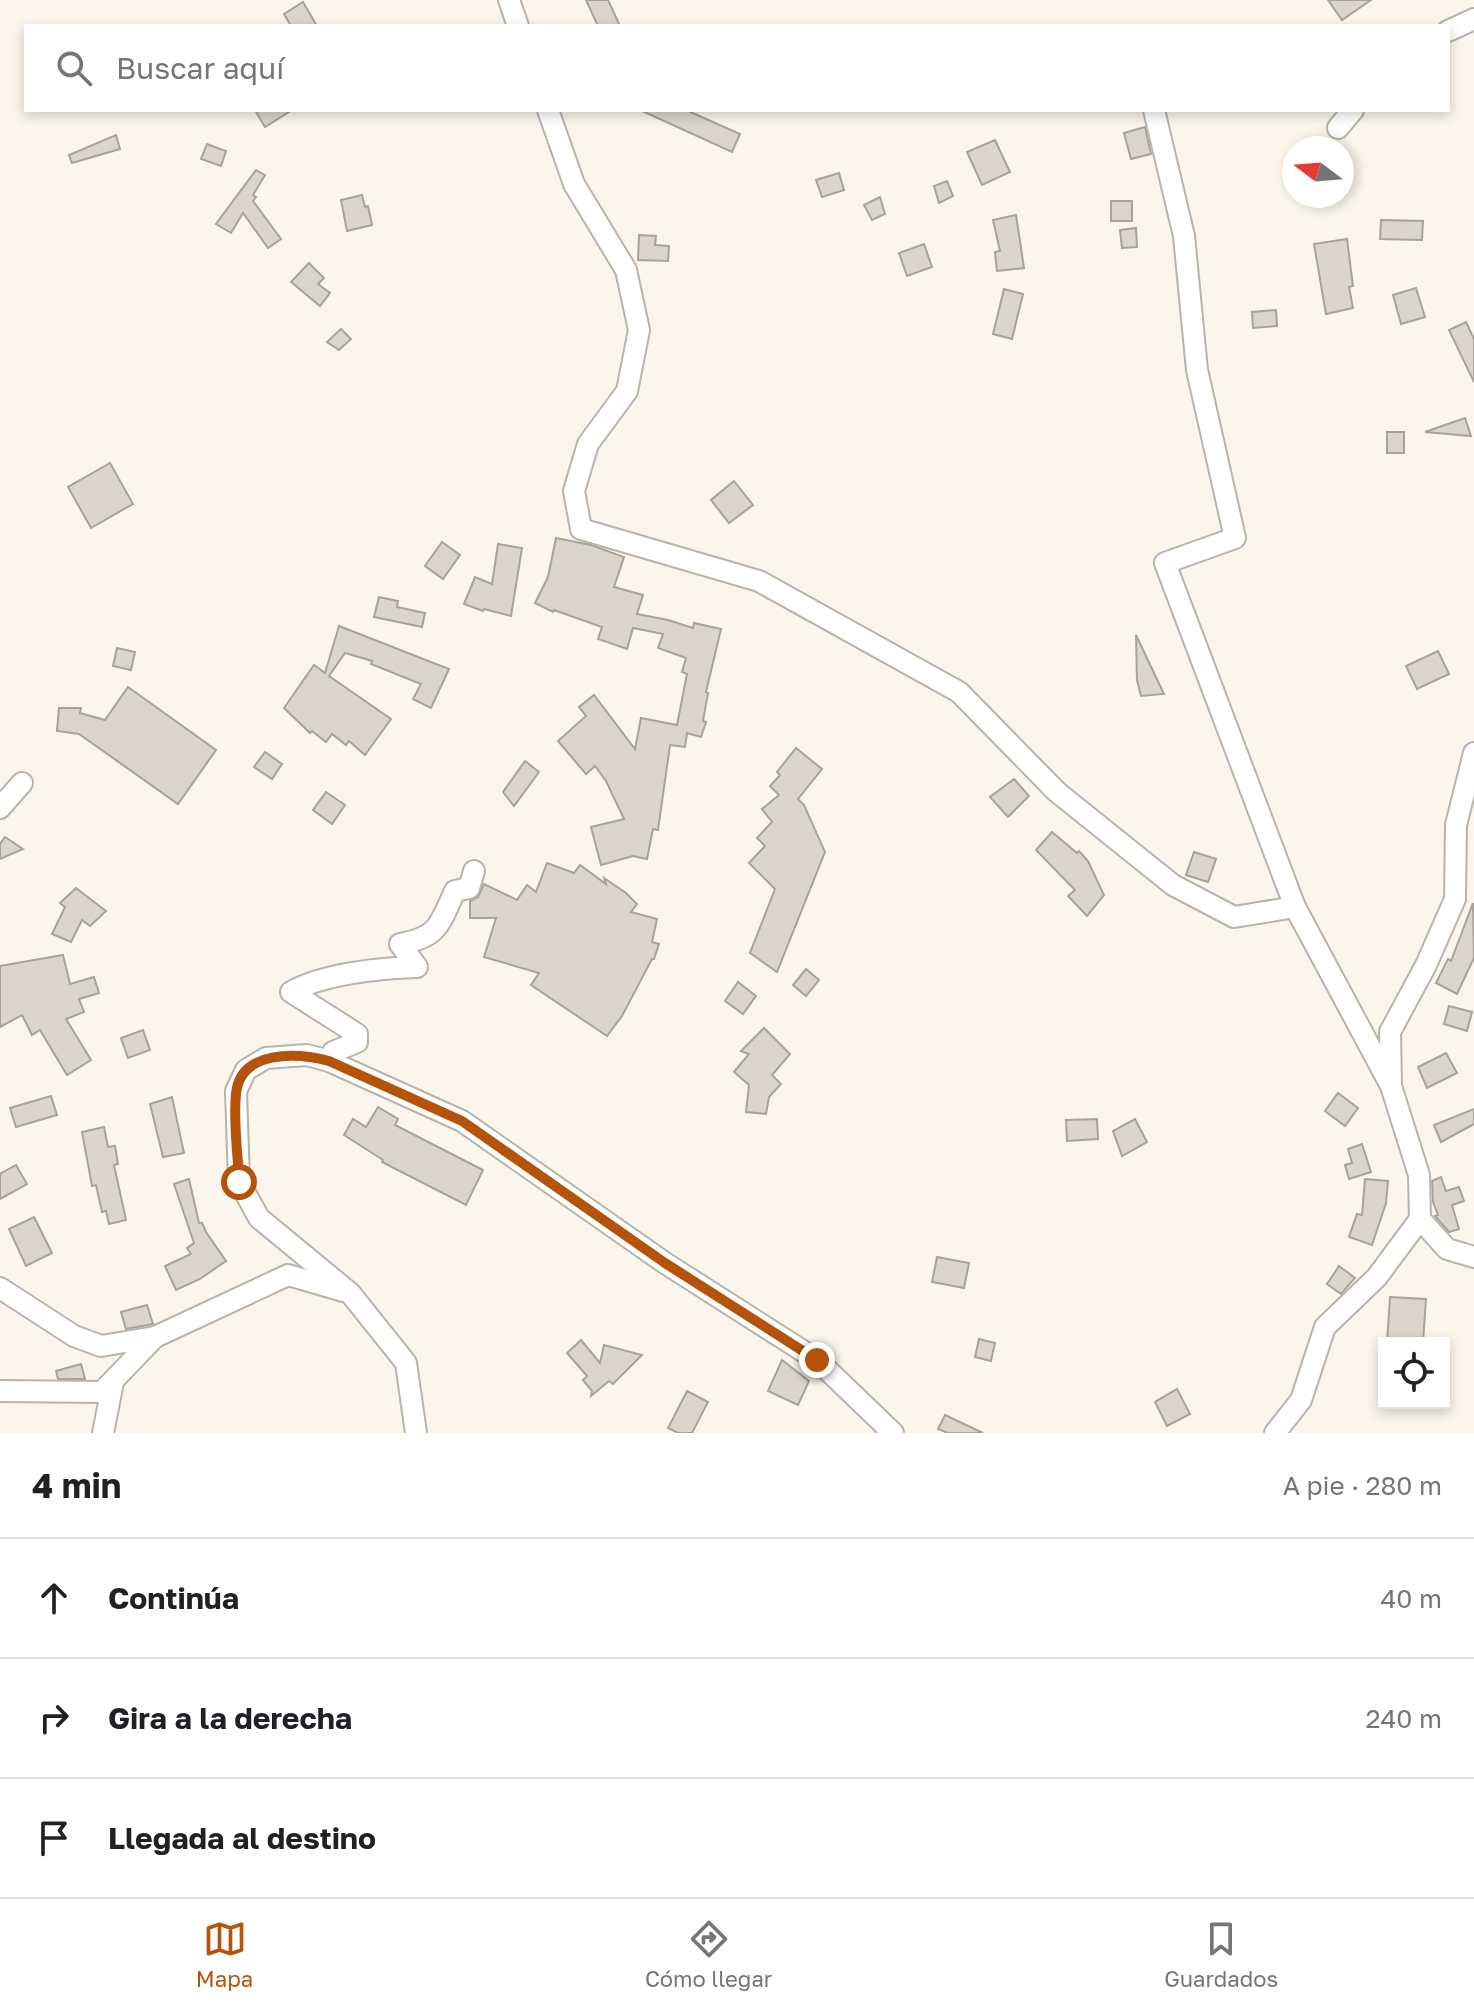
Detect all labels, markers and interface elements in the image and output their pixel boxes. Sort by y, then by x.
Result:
search box [24,24,1450,112]
icon: search [52,46,96,90]
text: Buscar aquí [116,50,284,86]
north arrow [1282,136,1354,208]
route start [221,1164,257,1200]
map controls [1378,1337,1450,1409]
button: locate [1378,1337,1450,1409]
route end [799,1342,835,1378]
text: 4 min [32,1465,121,1505]
text: A pie · 280 m [1283,1470,1442,1501]
icon: ahead [32,1576,76,1620]
text: Continúa [108,1580,239,1616]
text: 40 m [1381,1583,1442,1614]
icon: right [32,1696,76,1740]
text: Gira a la derecha [108,1700,352,1736]
text: 240 m [1365,1703,1442,1734]
icon: arrive [32,1816,76,1860]
text: Llegada al destino [108,1820,376,1856]
tab: Mapa [196,1917,253,1992]
tab: Cómo llegar [645,1917,772,1992]
tab: Guardados [1164,1917,1278,1992]

